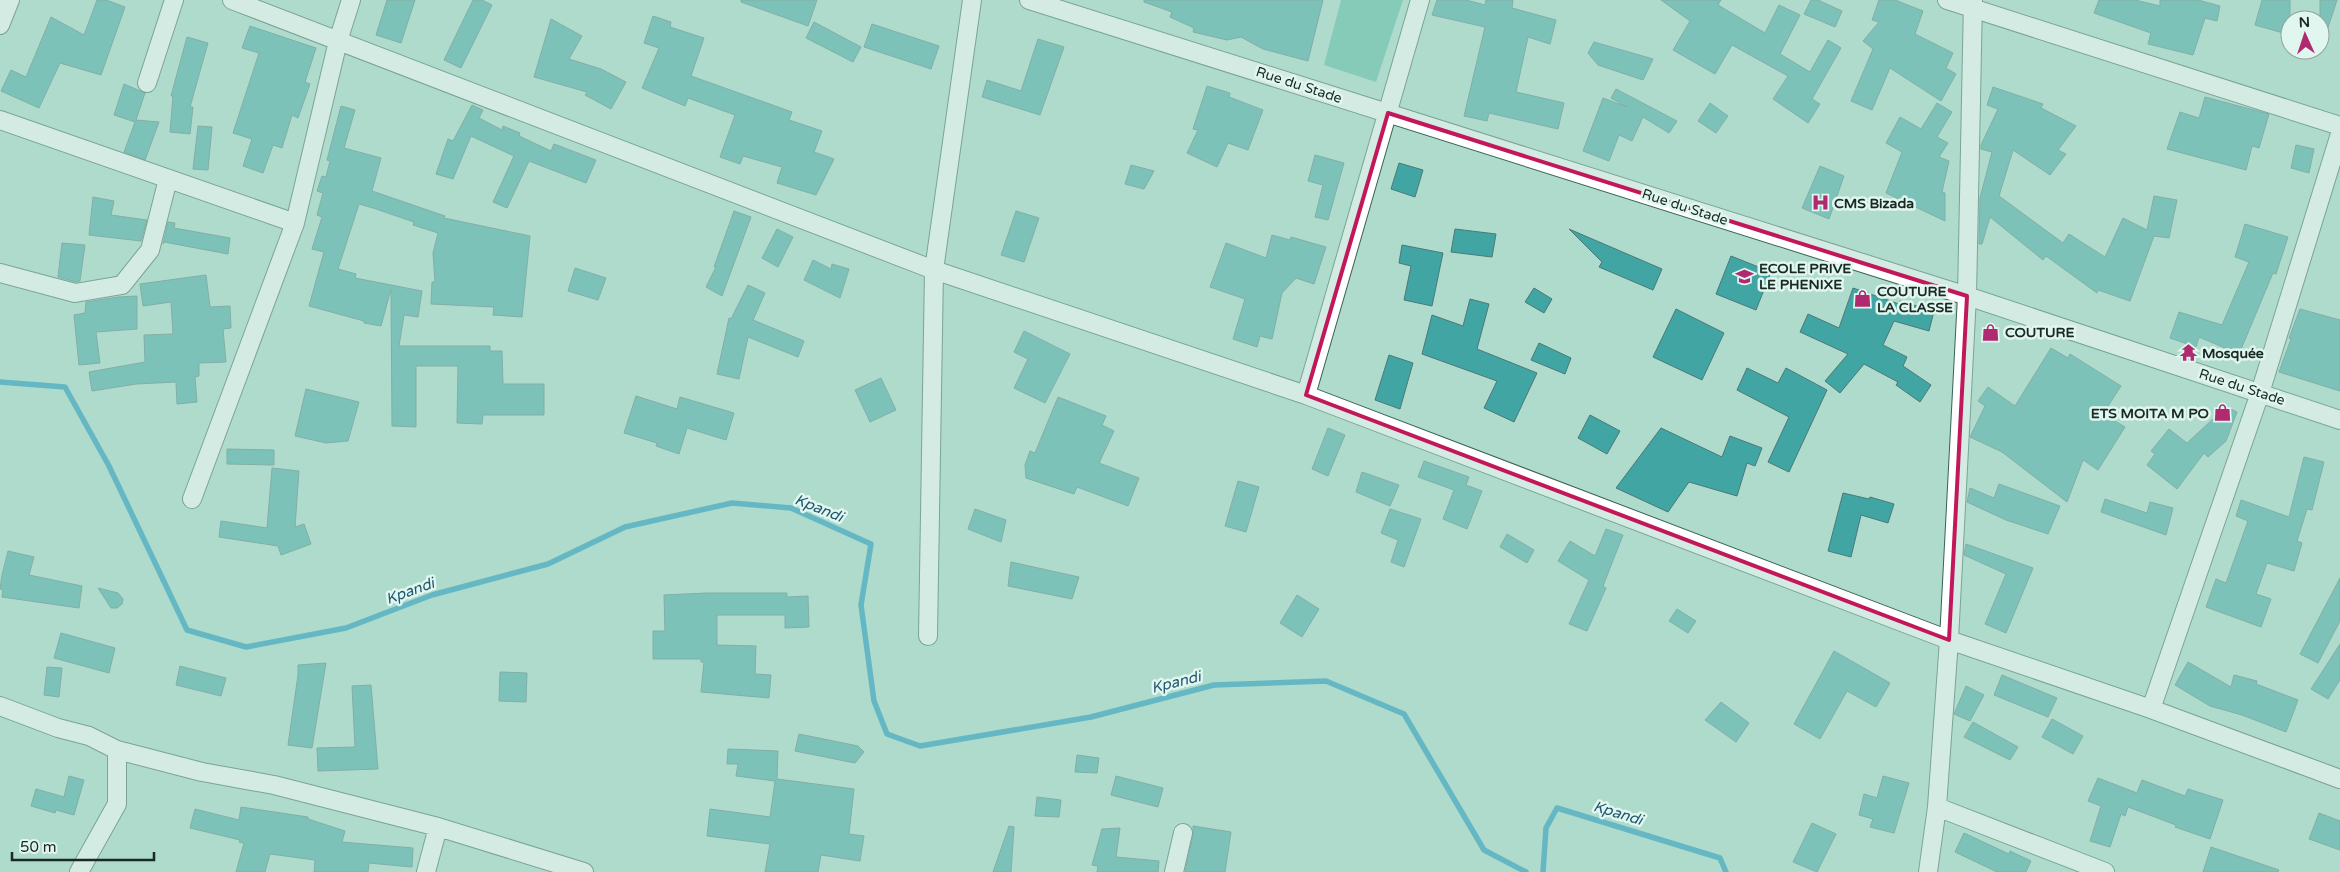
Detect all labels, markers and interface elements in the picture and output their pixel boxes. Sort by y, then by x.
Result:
north arrow [2280,10,2330,60]
text: N [2298,14,2310,31]
street label: Rue du Stade [1254,63,1344,107]
street label: Rue du Stade [1640,185,1730,229]
hospital icon: CMS Bizada [1810,193,1830,213]
place label: CMS Bizada [1834,195,1914,212]
place label: ECOLE PRIVE LE PHENIXE [1759,260,1851,293]
school or university icon: ECOLE PRIVE LE PHENIXE [1735,266,1755,286]
place label: COUTURE LA CLASSE [1877,283,1953,316]
shop icon: COUTURE LA CLASSE [1853,289,1873,309]
shop icon: COUTURE [1981,322,2001,342]
place label: COUTURE [2005,324,2075,341]
temple icon: Mosquée [2178,343,2198,363]
place label: Mosquée [2202,345,2264,362]
street label: Rue du Stade [2197,365,2287,409]
shop icon: ETS MOITA M PO [2213,403,2233,423]
place label: ETS MOITA M PO [2091,405,2209,422]
water label: Kpandi [792,490,848,527]
water label: Kpandi [383,573,439,608]
water label: Kpandi [1149,667,1205,697]
water label: Kpandi [1591,797,1647,830]
scale bar [12,830,155,862]
text: 50 m [20,838,57,856]

